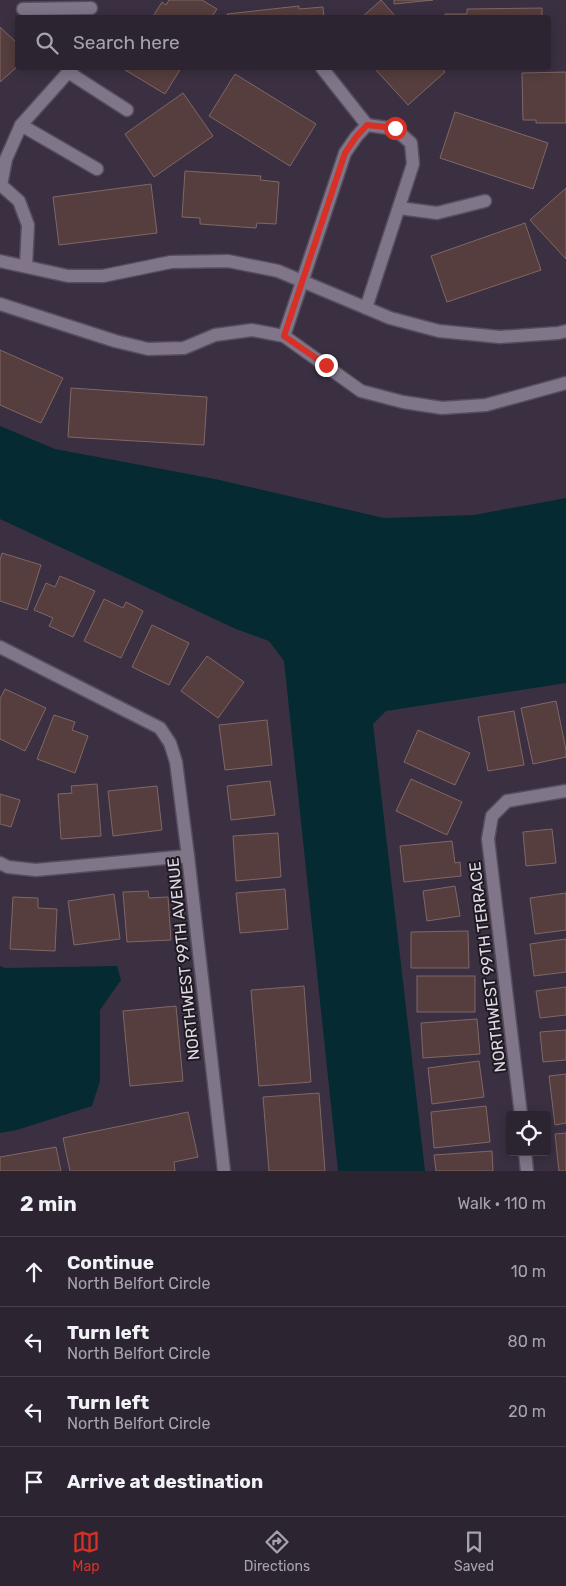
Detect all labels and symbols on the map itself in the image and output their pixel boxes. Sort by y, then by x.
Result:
route start [384,117,407,140]
route end [315,354,338,377]
street label: NORTHWEST 99TH AVENUE [163,857,204,1061]
street label: NORTHWEST 99TH TERRACE [465,861,510,1073]

